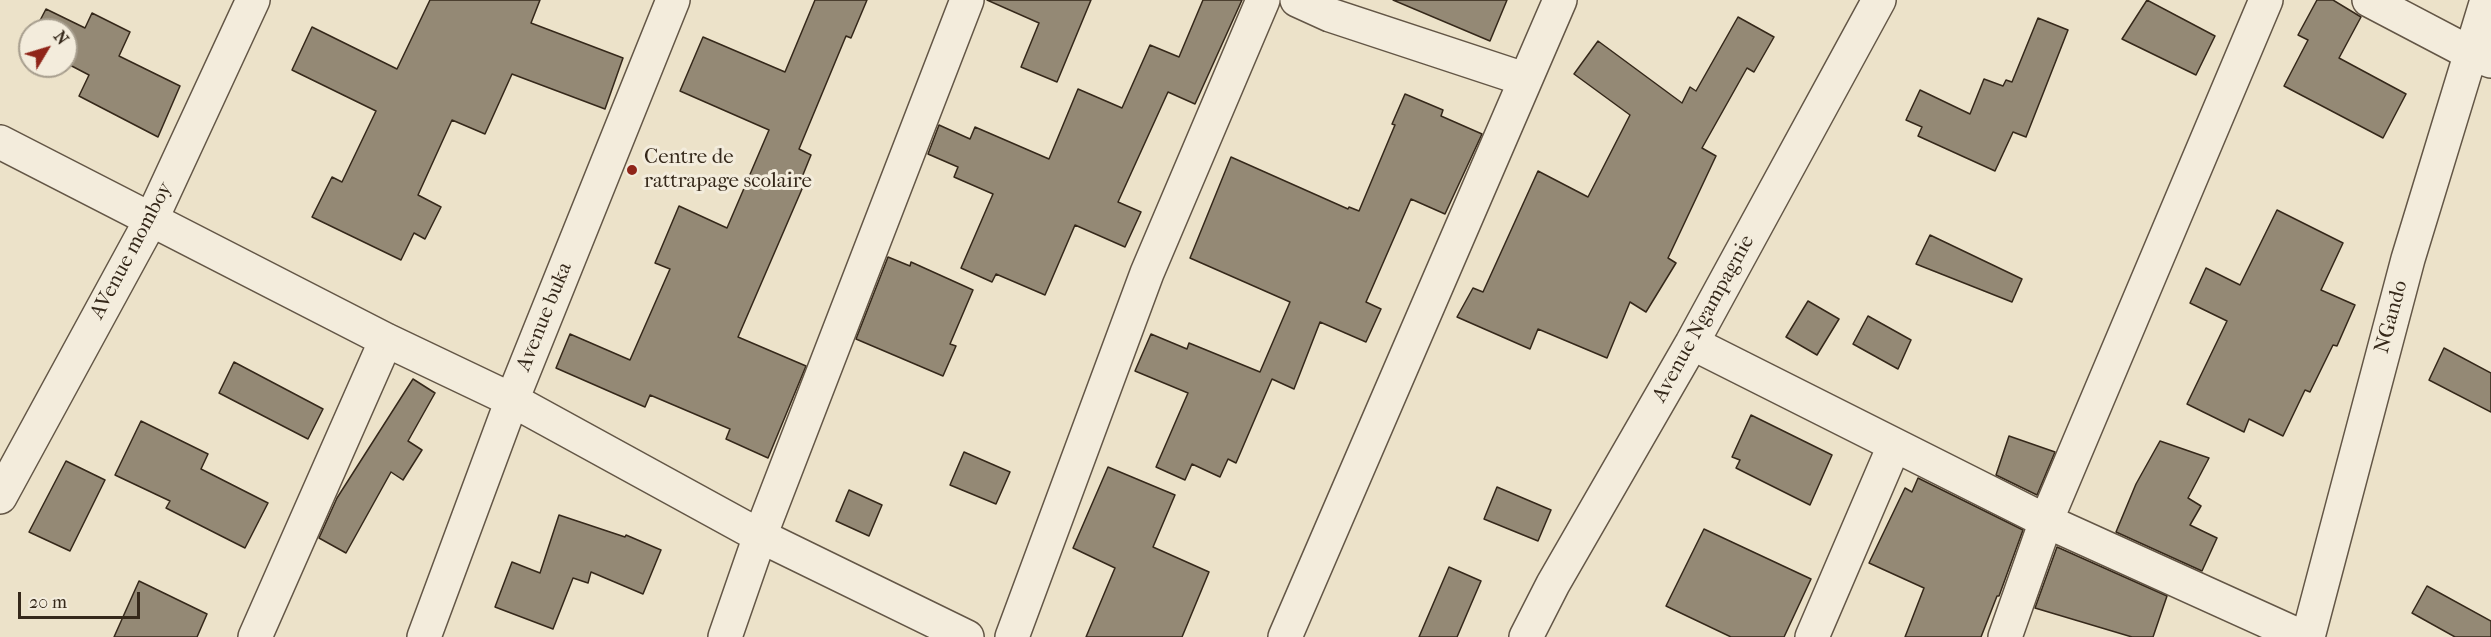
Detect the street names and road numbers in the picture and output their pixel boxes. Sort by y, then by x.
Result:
street label: AVenue momboy [85,178,179,324]
street label: Avenue Ngampagnie [1648,231,1760,407]
street label: Avenue buka [512,259,578,375]
street label: NGando [2370,278,2414,356]

